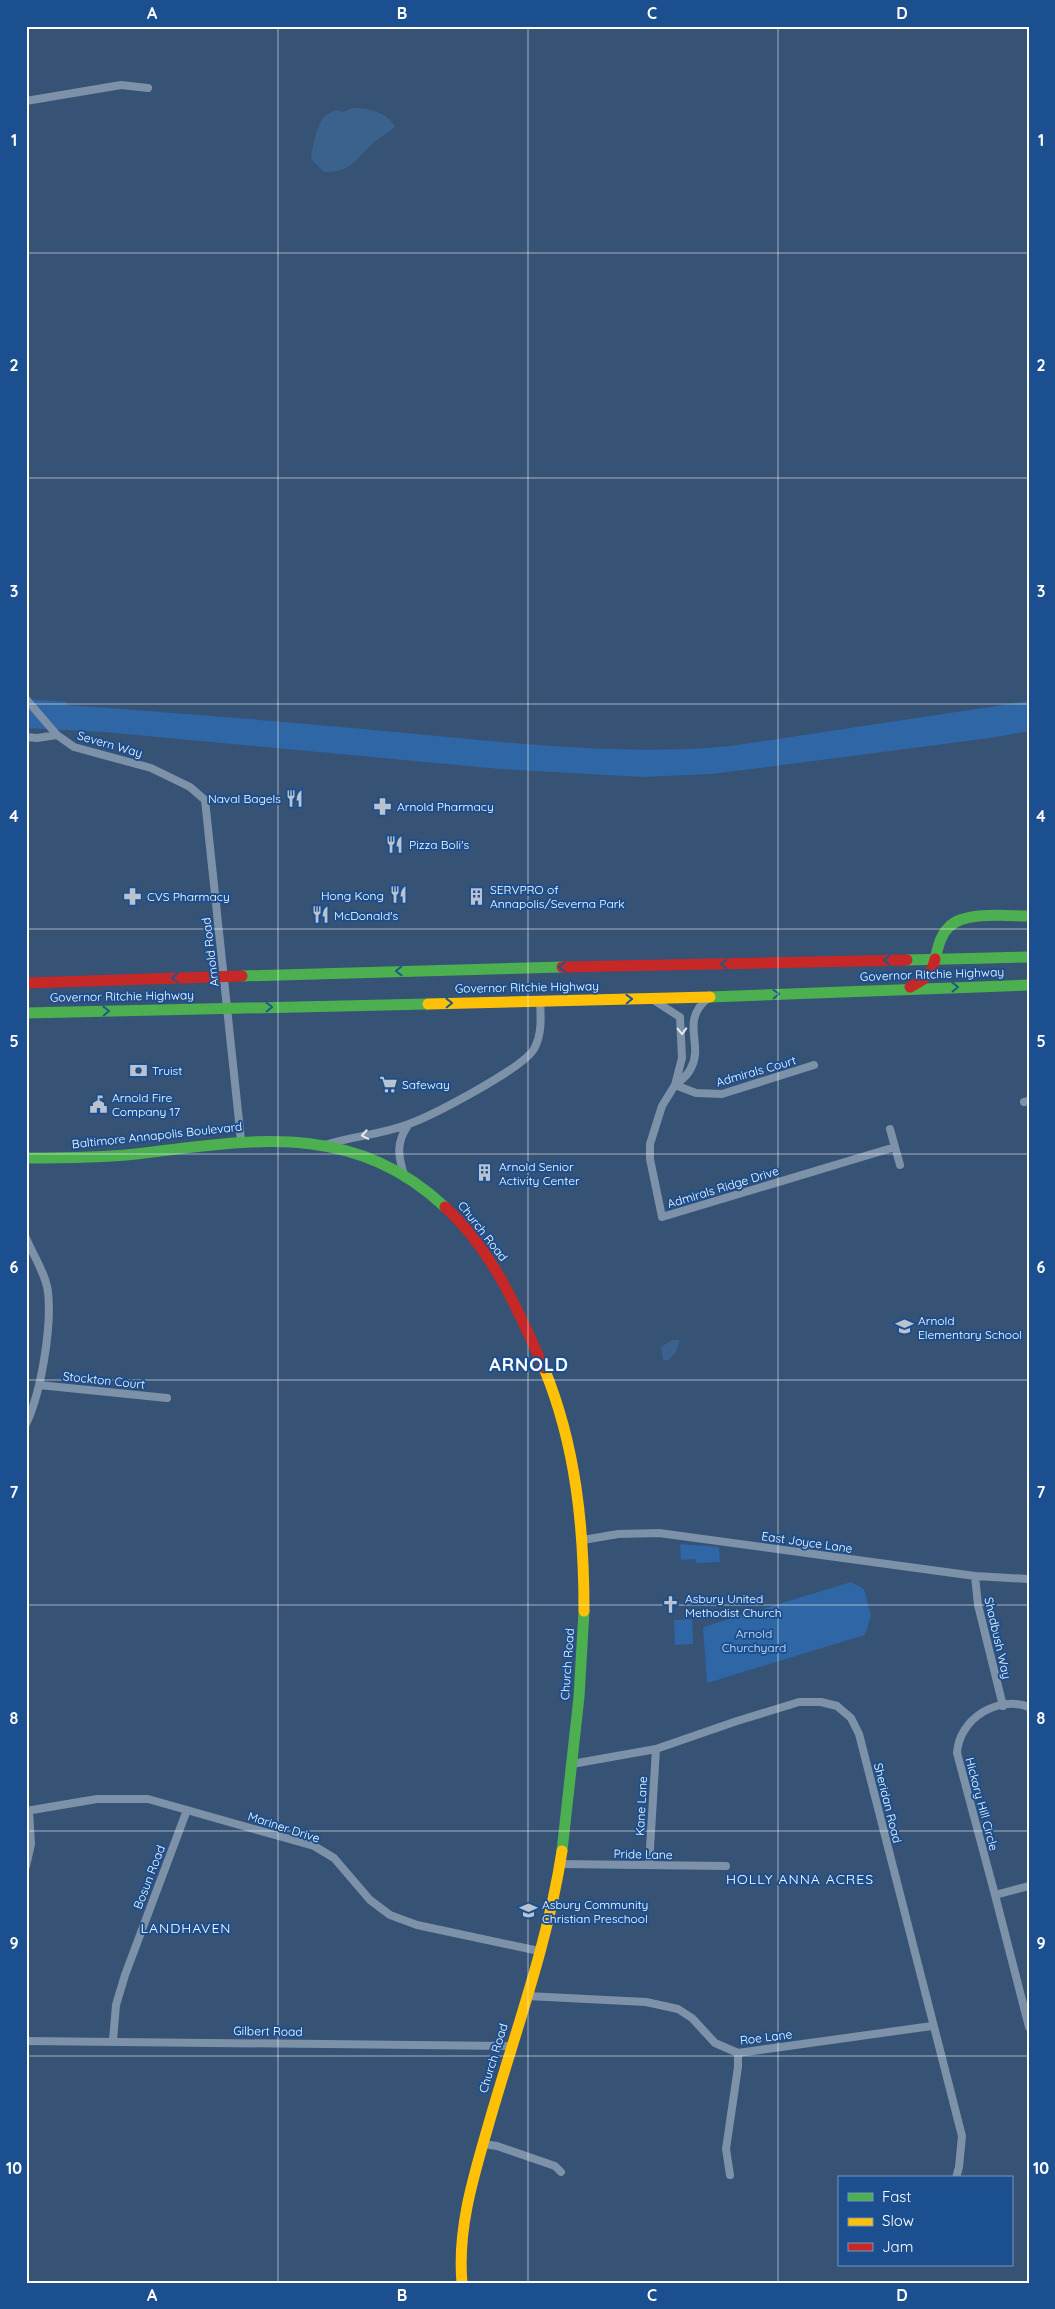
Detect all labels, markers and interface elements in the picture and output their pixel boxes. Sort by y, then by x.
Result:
text: A [147,3,158,23]
text: B [397,3,407,23]
text: C [647,3,657,23]
text: D [896,3,908,23]
text: 1 [11,130,17,150]
text: 1 [1038,130,1044,150]
text: 2 [9,355,19,375]
text: 2 [1036,355,1046,375]
text: 3 [10,581,18,601]
text: 3 [1037,581,1045,601]
street label: Severn Way [76,728,144,760]
restaurant icon: Naval Bagels [285,788,305,808]
place label: Naval Bagels [208,791,281,806]
pharmacy icon: Arnold Pharmacy [373,796,393,816]
place label: Arnold Pharmacy [397,799,494,814]
text: 4 [9,806,19,826]
text: 4 [1036,806,1046,826]
restaurant icon: Pizza Boli's [385,834,405,854]
place label: Pizza Boli's [409,837,469,852]
place label: SERVPRO of Annapolis/Severna Park [490,882,625,911]
restaurant icon: Hong Kong [388,885,408,905]
pharmacy icon: CVS Pharmacy [123,886,143,906]
building icon: SERVPRO of Annapolis/Severna Park [466,886,486,906]
place label: Hong Kong [321,888,384,903]
place label: CVS Pharmacy [147,889,230,904]
restaurant icon: McDonald's [310,905,330,925]
place label: McDonald's [334,908,399,923]
street label: Arnold Road [198,917,222,987]
one-way arrow [882,955,890,965]
one-way arrow [720,958,728,969]
one-way arrow [557,962,565,972]
street label: Governor Ritchie Highway [860,964,1004,984]
one-way arrow [395,965,403,976]
one-way arrow [171,972,179,983]
street label: Governor Ritchie Highway [455,978,599,996]
one-way arrow [951,982,959,992]
street label: Governor Ritchie Highway [50,987,194,1005]
one-way arrow [772,989,780,999]
one-way arrow [625,994,633,1004]
one-way arrow [445,998,453,1008]
one-way arrow [265,1001,273,1012]
one-way arrow [102,1005,110,1016]
one-way arrow [676,1027,687,1035]
text: 5 [9,1031,19,1051]
text: 5 [1036,1031,1046,1051]
street label: Admirals Court [714,1052,798,1090]
bank icon: Truist [128,1060,148,1080]
place label: Truist [152,1063,182,1078]
supermarket icon: Safeway [378,1074,398,1094]
place label: Safeway [402,1077,450,1092]
place label: Arnold Fire Company 17 [112,1090,180,1119]
public building icon: Arnold Fire Company 17 [88,1094,108,1114]
street label: Baltimore Annapolis Boulevard [71,1119,243,1151]
one-way arrow [361,1129,370,1139]
place label: Arnold Senior Activity Center [499,1159,580,1188]
building icon: Arnold Senior Activity Center [475,1163,495,1183]
street label: Admirals Ridge Drive [665,1163,781,1211]
street label: Church Road [455,1198,511,1264]
text: 6 [10,1257,19,1277]
text: 6 [1037,1257,1046,1277]
place label: Arnold Elementary School [918,1313,1022,1342]
school or university icon: Arnold Elementary School [894,1317,914,1337]
district label: ARNOLD [489,1353,569,1376]
street label: Stockton Court [62,1368,146,1392]
text: 7 [10,1482,19,1502]
text: 7 [1037,1482,1046,1502]
street label: East Joyce Lane [761,1528,854,1556]
place label: Asbury United Methodist Church [685,1591,782,1620]
church icon: Asbury United Methodist Church [661,1595,681,1615]
street label: Shadbush Way [981,1596,1015,1680]
park label: Arnold Churchyard [722,1626,786,1655]
street label: Church Road [557,1628,577,1700]
text: 8 [10,1708,19,1728]
text: 8 [1037,1708,1046,1728]
street label: Hickory Hill Circle [962,1756,1002,1852]
street label: Sheridan Road [871,1761,905,1845]
street label: Kane Lane [632,1776,650,1836]
street label: Mariner Drive [246,1808,322,1846]
street label: Bosun Road [130,1843,168,1911]
street label: Pride Lane [613,1846,673,1862]
district label: HOLLY ANNA ACRES [726,1870,874,1888]
place label: Asbury Community Christian Preschool [542,1897,648,1926]
school or university icon: Asbury Community Christian Preschool [518,1901,538,1921]
district label: LANDHAVEN [140,1919,232,1937]
text: 9 [9,1933,19,1953]
text: 9 [1036,1933,1046,1953]
street label: Church Road [475,2021,511,2095]
street label: Gilbert Road [233,2023,303,2039]
street label: Roe Lane [739,2026,793,2048]
text: 10 [6,2158,22,2178]
text: 10 [1033,2158,1049,2178]
legend [838,2176,1012,2266]
text: Fast [882,2187,911,2206]
text: Slow [882,2211,914,2230]
text: Jam [882,2237,913,2256]
text: A [147,2285,158,2305]
text: B [397,2285,407,2305]
text: C [647,2285,657,2305]
text: D [896,2285,908,2305]

